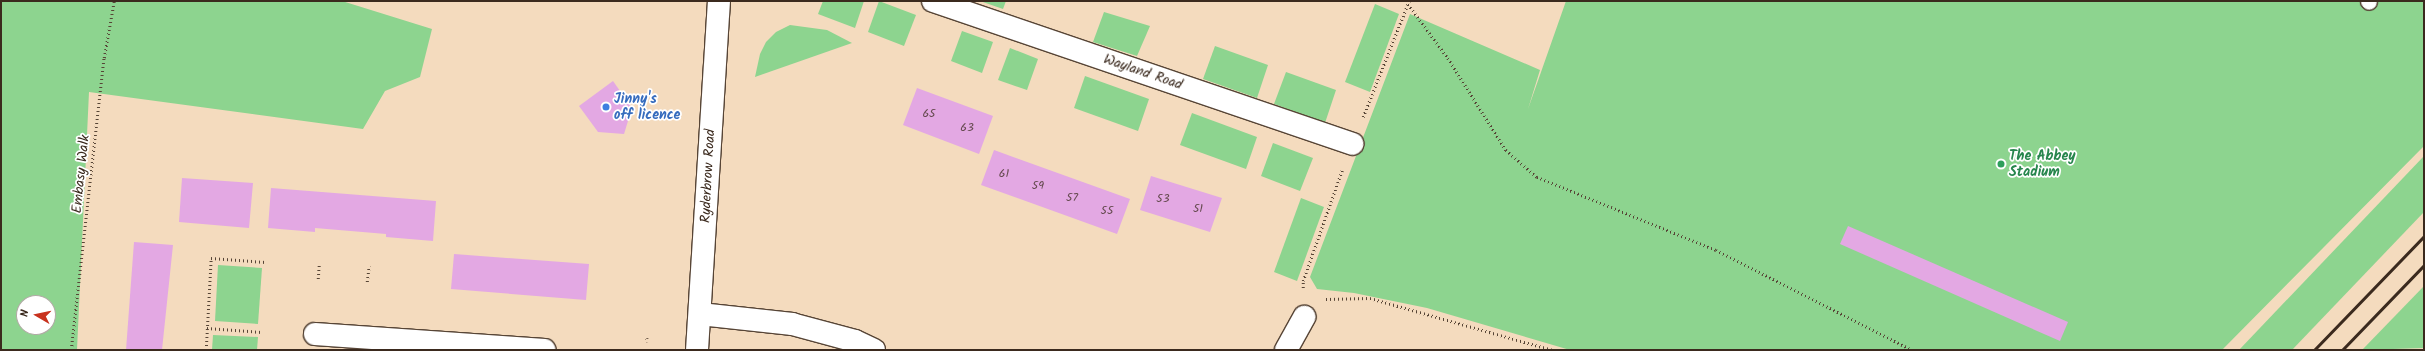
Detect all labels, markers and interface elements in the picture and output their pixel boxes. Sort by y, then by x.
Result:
street label: Wayland Road [1101,51,1185,93]
place label: Jinny's off licence [614,91,680,124]
marker: Jinny's off licence [601,102,611,112]
house number: 65 [922,107,936,121]
house number: 63 [960,121,974,135]
street label: Ryderbrow Road [697,129,719,223]
street label: Embasy Walk [69,134,93,214]
place label: The Abbey Stadium [2009,148,2076,180]
marker: The Abbey Stadium [1996,159,2006,169]
house number: 61 [999,167,1009,181]
house number: 59 [1032,179,1044,193]
house number: 57 [1066,191,1078,205]
house number: 53 [1156,192,1170,206]
house number: 51 [1193,202,1203,216]
house number: 55 [1101,204,1113,218]
north arrow [16,295,56,335]
text: N [16,308,35,318]

